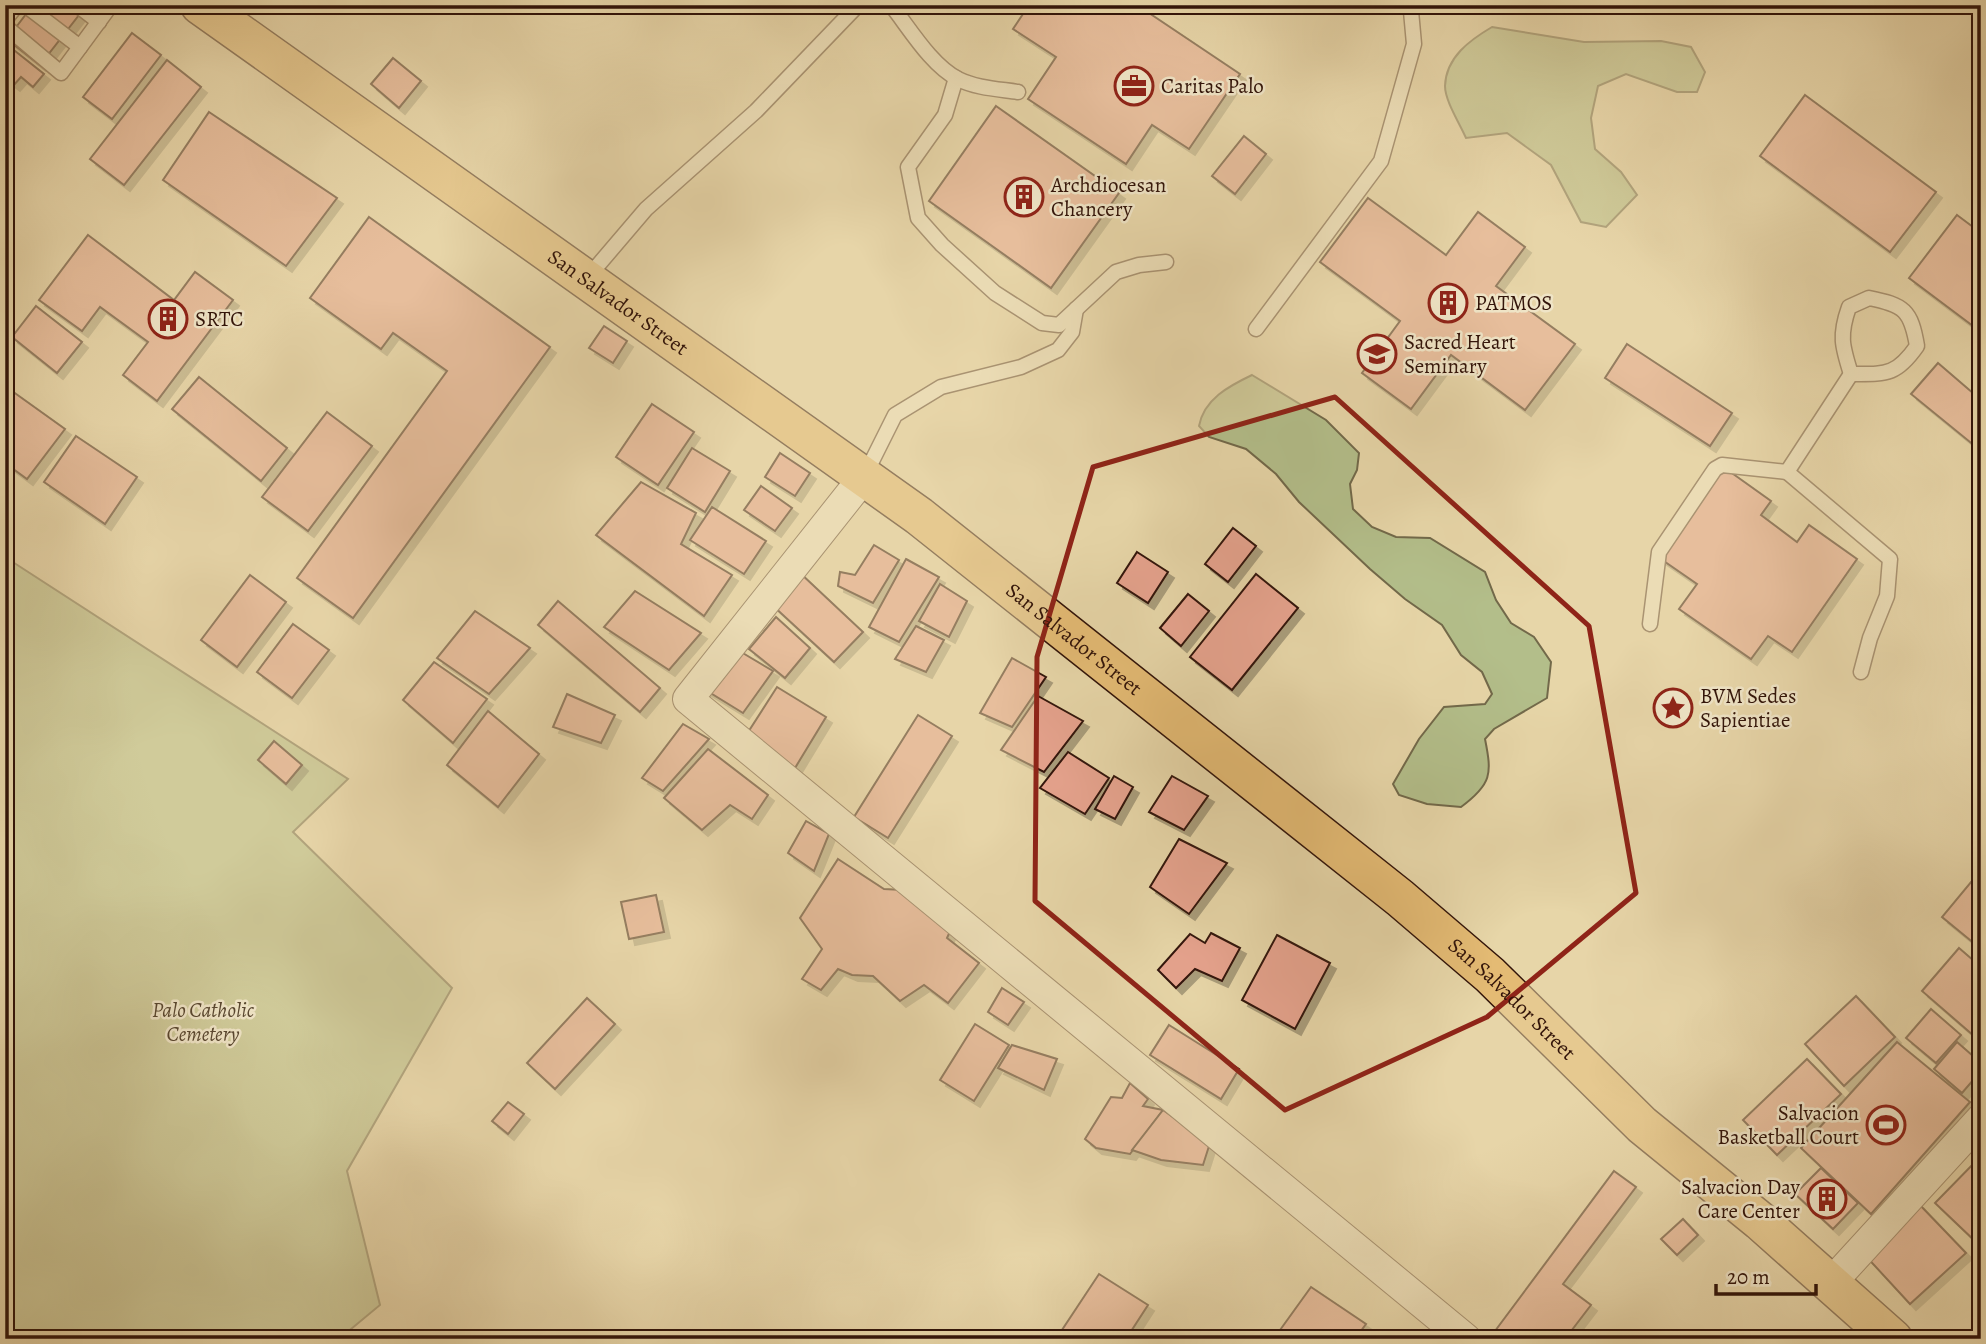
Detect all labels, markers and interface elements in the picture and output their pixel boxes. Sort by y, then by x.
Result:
office icon: Caritas Palo [1113,65,1155,107]
place label: Caritas Palo [1161,72,1264,100]
place label: Archdiocesan Chancery [1050,171,1166,223]
building icon: Archdiocesan Chancery [1003,176,1045,218]
street label: San Salvador Street [542,243,694,362]
building icon: PATMOS [1427,282,1469,324]
place label: PATMOS [1475,289,1553,317]
building icon: SRTC [147,298,189,340]
place label: SRTC [195,305,243,333]
place label: Sacred Heart Seminary [1404,328,1516,380]
school or university icon: Sacred Heart Seminary [1356,333,1398,375]
street label: San Salvador Street [1000,576,1148,702]
place label: BVM Sedes Sapientiae [1700,682,1796,734]
place icon: BVM Sedes Sapientiae [1652,687,1694,729]
street label: San Salvador Street [1442,931,1582,1066]
park label: Palo Catholic Cemetery [152,996,255,1048]
place label: Salvacion Basketball Court [1718,1099,1859,1151]
sports icon: Salvacion Basketball Court [1865,1104,1907,1146]
place label: Salvacion Day Care Center [1681,1173,1801,1225]
building icon: Salvacion Day Care Center [1806,1178,1848,1220]
scale bar [1716,1253,1816,1297]
text: 20 m [1727,1263,1770,1291]

